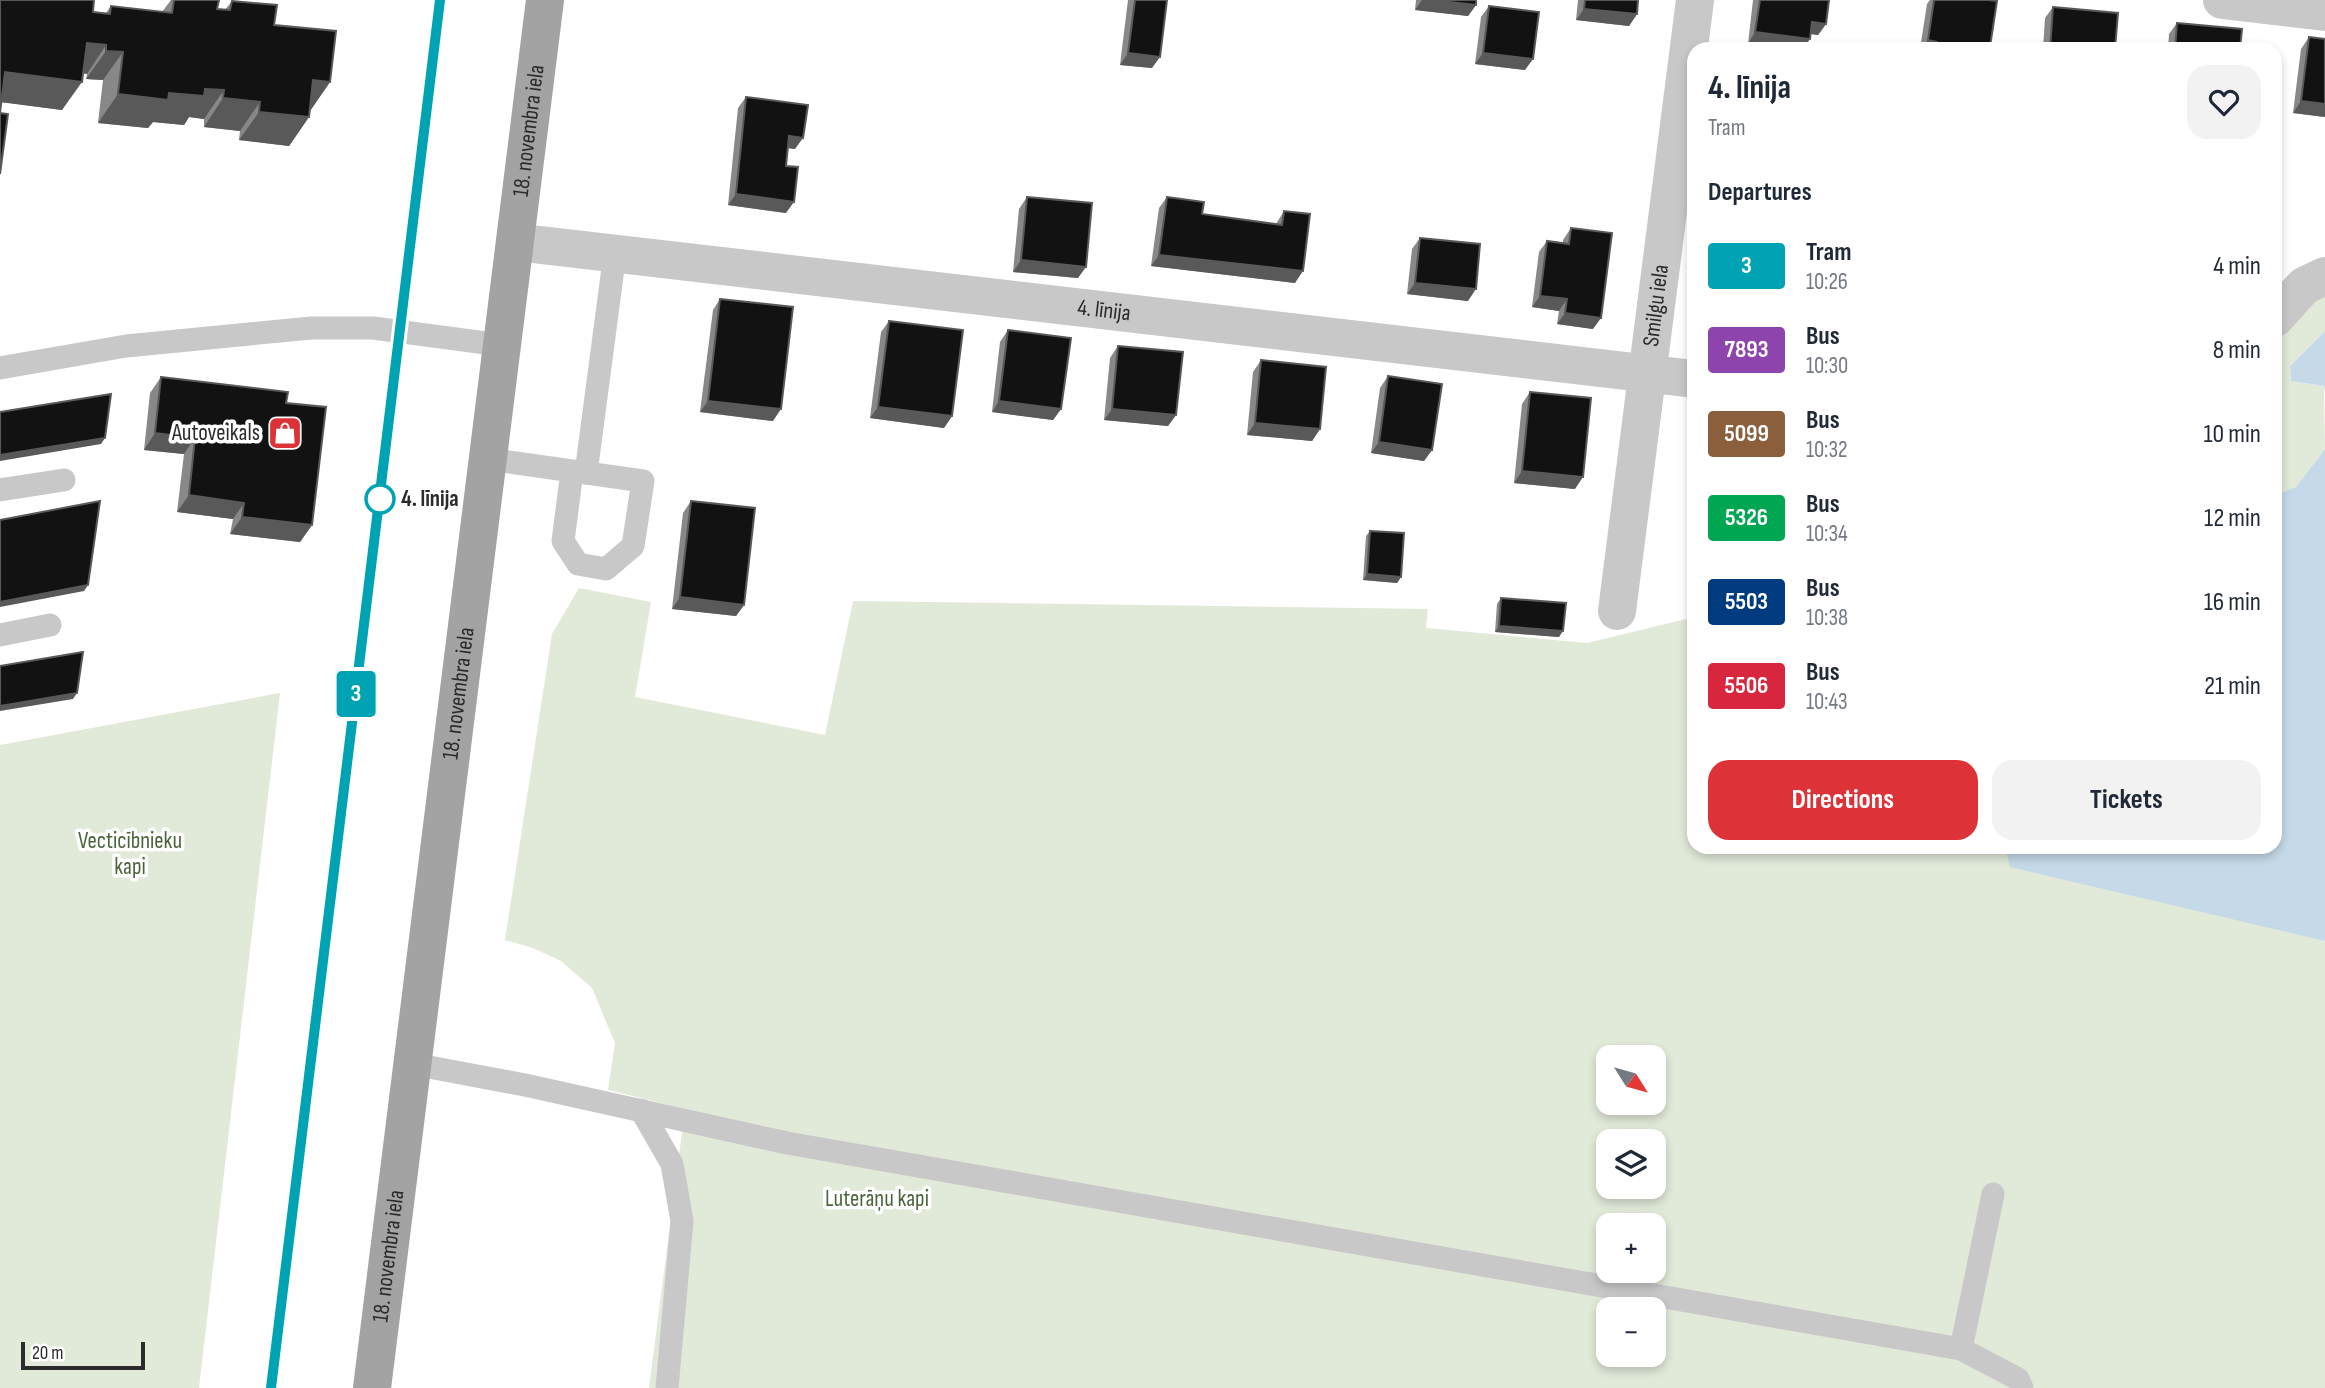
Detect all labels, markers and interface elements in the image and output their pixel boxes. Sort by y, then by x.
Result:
street label: 18. novembra iela [507,63,551,198]
button: heart [2187,65,2261,139]
text: 4. līnija [1708,68,1791,108]
text: Tram [1708,114,1746,142]
text: Departures [1708,177,1812,208]
text: Tram [1806,237,1851,268]
text: 3 [1741,251,1752,280]
text: 4 min [2213,251,2261,282]
street label: Smilgu iela [1637,263,1675,348]
text: 10:26 [1806,268,1848,296]
street label: 4. līnija [1076,293,1132,327]
text: Bus [1806,321,1840,352]
text: 7893 [1725,335,1768,364]
text: 8 min [2213,335,2261,366]
text: 10:30 [1806,352,1848,380]
text: Bus [1806,405,1840,436]
shop icon: Autoveikals [266,414,304,452]
place label: Autoveikals [171,419,260,447]
text: 5099 [1724,419,1769,448]
text: 10 min [2204,419,2261,450]
text: 10:32 [1806,436,1848,464]
marker: 4. līnija [365,484,395,514]
place label: 4. līnija [401,485,459,513]
text: Bus [1806,489,1840,520]
text: 5326 [1725,503,1768,532]
text: 12 min [2204,503,2261,534]
text: 10:34 [1806,520,1848,548]
text: Bus [1806,573,1840,604]
text: 5503 [1725,587,1768,616]
text: 16 min [2204,587,2261,618]
text: 10:38 [1806,604,1848,632]
street label: 18. novembra iela [436,626,481,761]
text: Bus [1806,657,1840,688]
line badge: 3 [333,671,379,717]
text: 5506 [1725,671,1768,700]
text: 21 min [2204,671,2261,702]
text: 3 [351,679,361,708]
text: 10:43 [1806,688,1848,716]
button: Directions [1708,760,1978,840]
button: Tickets [1992,760,2261,840]
park label: Vecticībnieku kapi [78,827,182,881]
north arrow [1596,1045,1666,1115]
map controls [1596,1045,1666,1367]
button: layers [1596,1129,1666,1199]
park label: Luterāņu kapi [825,1185,929,1213]
street label: 18. novembra iela [366,1188,411,1324]
button: + [1596,1213,1666,1283]
button: − [1596,1297,1666,1367]
scale bar [21,1339,145,1371]
text: 20 m [32,1342,64,1365]

